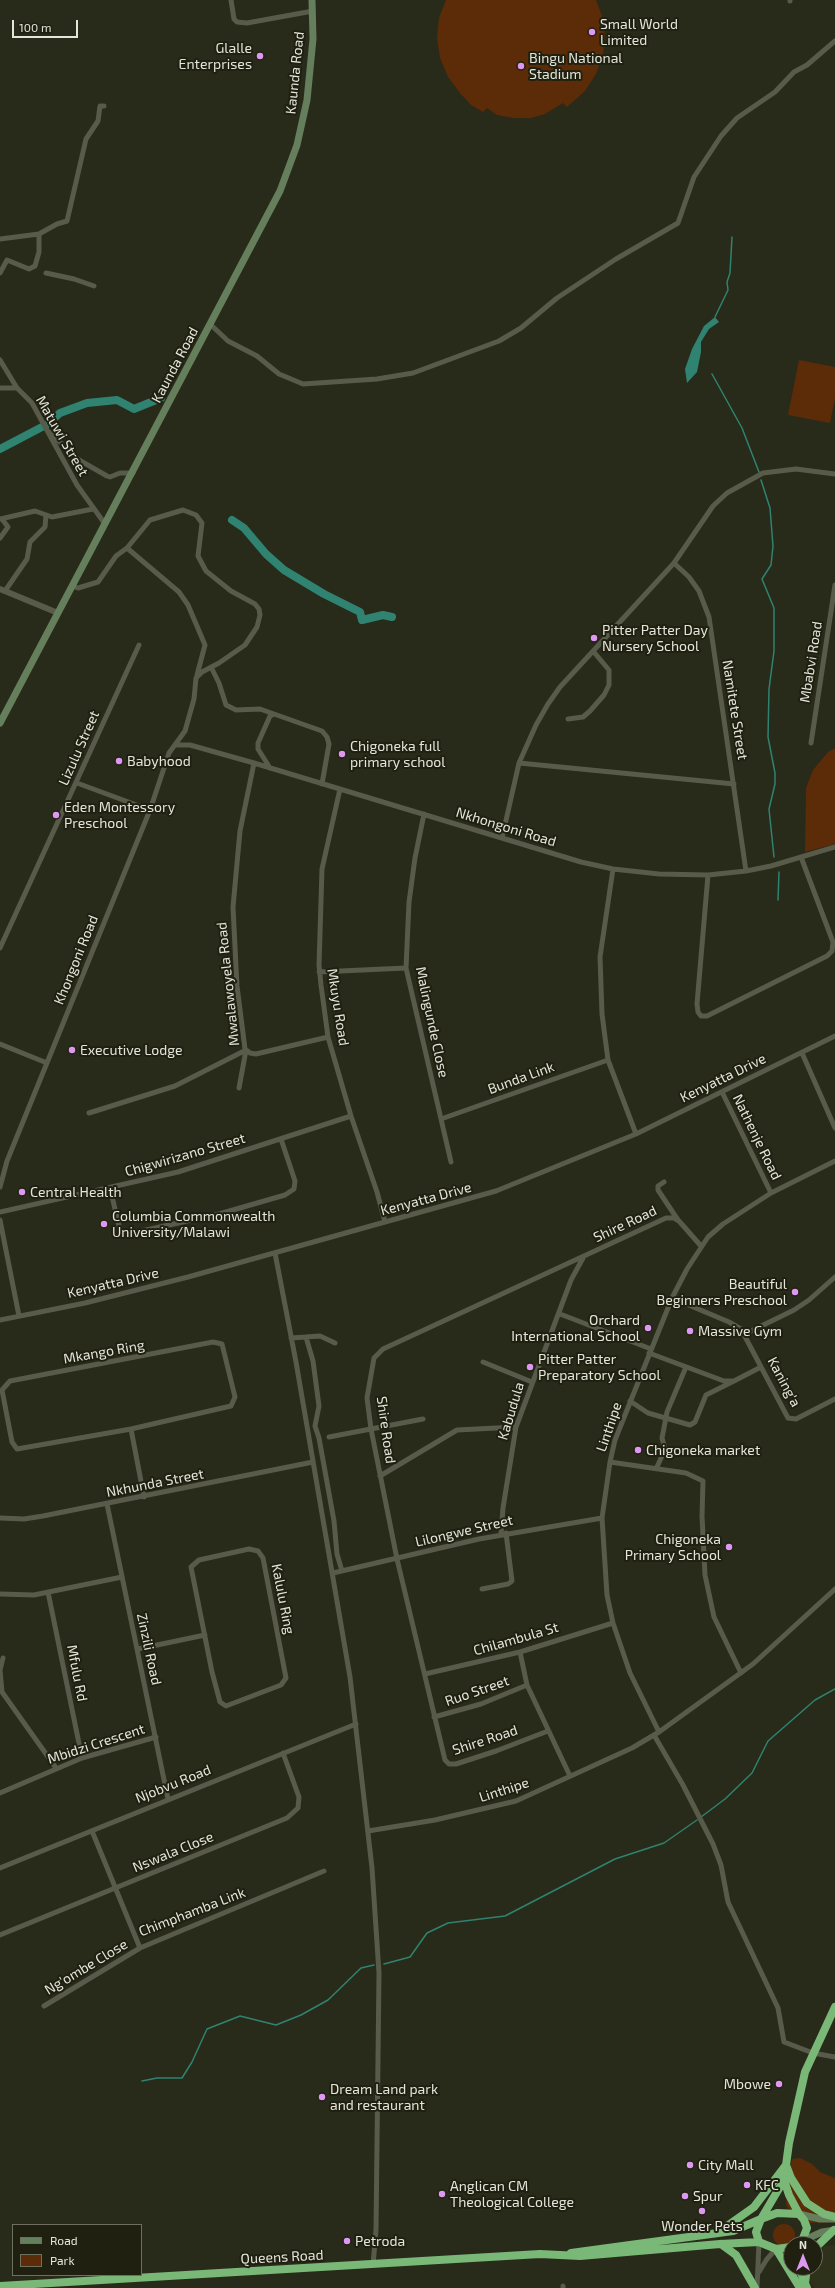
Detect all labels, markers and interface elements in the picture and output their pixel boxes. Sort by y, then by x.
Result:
scale bar [14,12,80,38]
place label: Small World Limited [600,16,678,48]
text: 100 m [19,20,51,34]
marker: Small World Limited [587,27,597,37]
street label: Kaunda Road [282,31,308,115]
place label: Glalle Enterprises [179,40,252,72]
place label: Bingu National Stadium [529,50,622,82]
marker: Glalle Enterprises [255,51,265,61]
marker: Bingu National Stadium [516,61,526,71]
street label: Kaunda Road [148,324,202,406]
street label: Matuwi Street [32,393,92,479]
street label: Mbabvi Road [796,620,826,704]
place label: Pitter Patter Day Nursery School [602,622,708,654]
marker: Pitter Patter Day Nursery School [589,633,599,643]
street label: Namitete Street [719,659,751,761]
street label: Lizulu Street [55,708,103,788]
place label: Chigoneka full primary school [350,738,445,770]
marker: Chigoneka full primary school [337,749,347,759]
place label: Babyhood [127,753,191,769]
marker: Babyhood [114,756,124,766]
place label: Eden Montessory Preschool [64,799,175,832]
street label: Nkhongoni Road [454,804,558,850]
marker: Eden Montessory Preschool [51,810,61,820]
street label: Khongoni Road [50,913,102,1007]
street label: Mwalawoyela Road [213,921,243,1047]
street label: Malingunde Close [412,965,452,1079]
street label: Mkuyu Road [324,967,352,1047]
place label: Executive Lodge [80,1042,183,1058]
marker: Executive Lodge [67,1045,77,1055]
street label: Kenyatta Drive [677,1050,769,1106]
street label: Bunda Link [485,1058,557,1098]
street label: Nathenje Road [729,1091,785,1183]
street label: Chigwirizano Street [123,1130,247,1180]
street label: Kenyatta Drive [379,1179,473,1219]
place label: Central Health [30,1184,122,1200]
marker: Central Health [17,1187,27,1197]
street label: Shire Road [591,1202,659,1246]
place label: Columbia Commonwealth University/Malawi [112,1208,275,1240]
marker: Columbia Commonwealth University/Malawi [99,1219,109,1229]
street label: Kenyatta Drive [66,1264,160,1302]
place label: Beautiful Beginners Preschool [657,1276,787,1308]
marker: Beautiful Beginners Preschool [790,1287,800,1297]
place label: Orchard International School [511,1312,640,1344]
marker: Orchard International School [643,1323,653,1333]
place label: Massive Gym [698,1323,782,1339]
marker: Massive Gym [685,1326,695,1336]
street label: Mkango Ring [62,1337,146,1367]
place label: Pitter Patter Preparatory School [538,1351,661,1384]
street label: Kaning'a [764,1354,804,1410]
marker: Pitter Patter Preparatory School [525,1362,535,1372]
street label: Kabudula [494,1380,528,1442]
street label: Shire Road [373,1395,399,1465]
street label: Linthipe [593,1400,625,1454]
place label: Chigoneka market [646,1442,760,1458]
marker: Chigoneka market [633,1445,643,1455]
street label: Nkhunda Street [105,1465,205,1501]
street label: Lilongwe Street [414,1512,514,1550]
place label: Chigoneka Primary School [625,1531,721,1564]
marker: Chigoneka Primary School [724,1542,734,1552]
street label: Kalulu Ring [268,1562,298,1636]
street label: Zinzili Road [133,1611,165,1687]
street label: Chilambula St [472,1619,560,1659]
street label: Mfulu Rd [63,1643,91,1703]
street label: Ruo Street [443,1672,511,1710]
street label: Mbidzi Crescent [45,1720,147,1768]
street label: Shire Road [450,1722,520,1758]
street label: Njobvu Road [133,1761,213,1807]
street label: Linthipe [477,1774,531,1806]
street label: Nswala Close [130,1828,216,1876]
street label: Chimphamba Link [136,1884,248,1940]
street label: Ng'ombe Close [41,1936,131,1998]
place label: Mbowe [724,2076,771,2092]
marker: Mbowe [774,2079,784,2089]
place label: Dream Land park and restaurant [330,2081,438,2114]
marker: Dream Land park and restaurant [317,2092,327,2102]
place label: City Mall [698,2157,754,2173]
marker: City Mall [685,2160,695,2170]
place label: KFC [755,2177,779,2193]
place label: Anglican CM Theological College [450,2178,574,2210]
marker: KFC [742,2180,752,2190]
place label: Spur [693,2188,723,2204]
marker: Anglican CM Theological College [437,2189,447,2199]
marker: Spur [680,2191,690,2201]
marker: Wonder Pets [697,2206,707,2216]
place label: Wonder Pets [661,2218,743,2234]
legend [12,2224,142,2276]
text: Road [50,2233,78,2247]
place label: Petroda [355,2233,405,2249]
marker: Petroda [342,2236,352,2246]
north arrow [783,2236,823,2276]
text: N [799,2238,807,2251]
street label: Queens Road [240,2246,324,2268]
text: Park [50,2253,75,2267]

